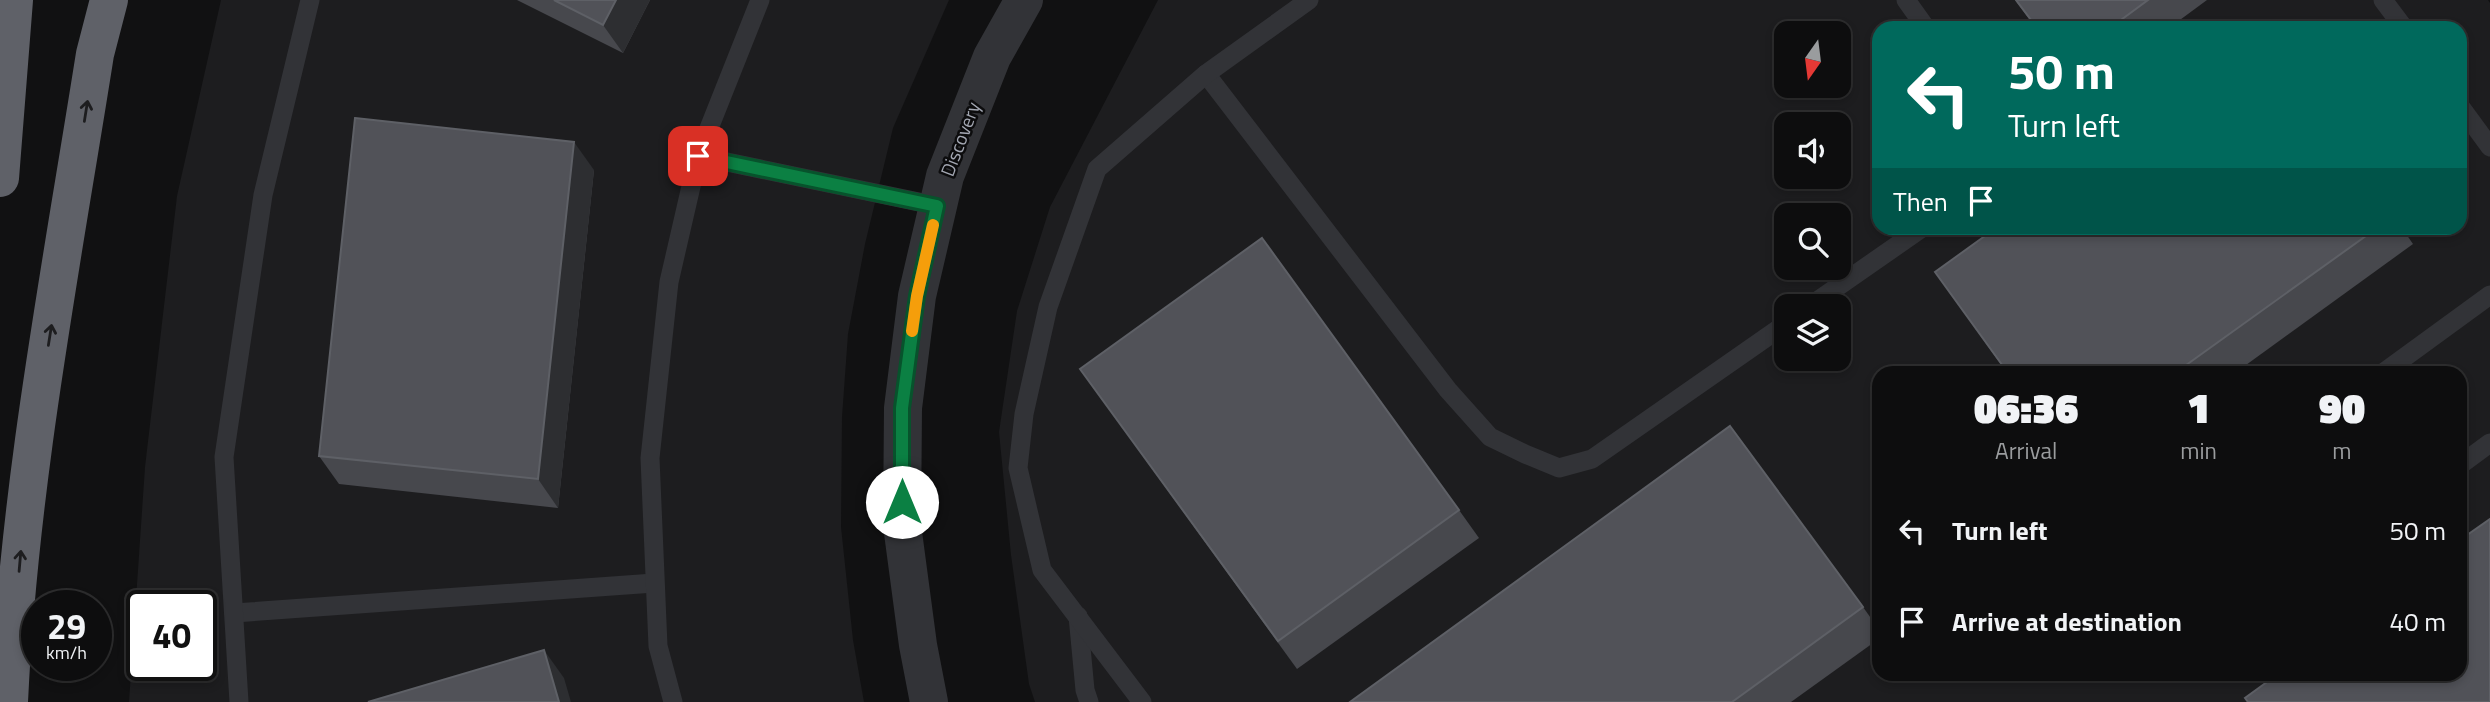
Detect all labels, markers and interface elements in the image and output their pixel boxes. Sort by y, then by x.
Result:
north arrow [1774,21,1852,98]
map controls [1774,21,1851,371]
text: 50 m [2008,33,2115,108]
icon: left [1893,49,1984,140]
street label: Discovery [932,97,987,180]
one-way arrow [80,100,93,122]
text: Turn left [2008,101,2120,149]
button: sound [1774,112,1851,189]
pin [668,126,728,186]
icon: arrive [679,137,717,175]
text: Then [1893,182,1948,221]
icon: arrive [1962,182,2000,220]
button: search [1774,203,1851,280]
button: layers [1774,294,1851,371]
one-way arrow [44,324,57,347]
text: 06:36 [1974,375,2078,439]
text: 1 [2187,375,2210,439]
text: 90 [2319,375,2365,439]
text: Arrival [1995,433,2057,468]
text: min [2180,433,2217,468]
text: m [2332,433,2352,468]
position arrow [865,465,939,539]
text: Turn left [1952,511,2047,550]
text: 50 m [2389,511,2446,550]
icon: left [1893,512,1931,550]
one-way arrow [14,550,27,572]
speed limit sign: 40 [126,590,217,681]
text: 29 [47,599,86,653]
text: Arrive at destination [1952,602,2182,641]
text: 40 m [2389,602,2446,641]
icon: arrive [1893,603,1931,641]
text: km/h [46,639,87,666]

